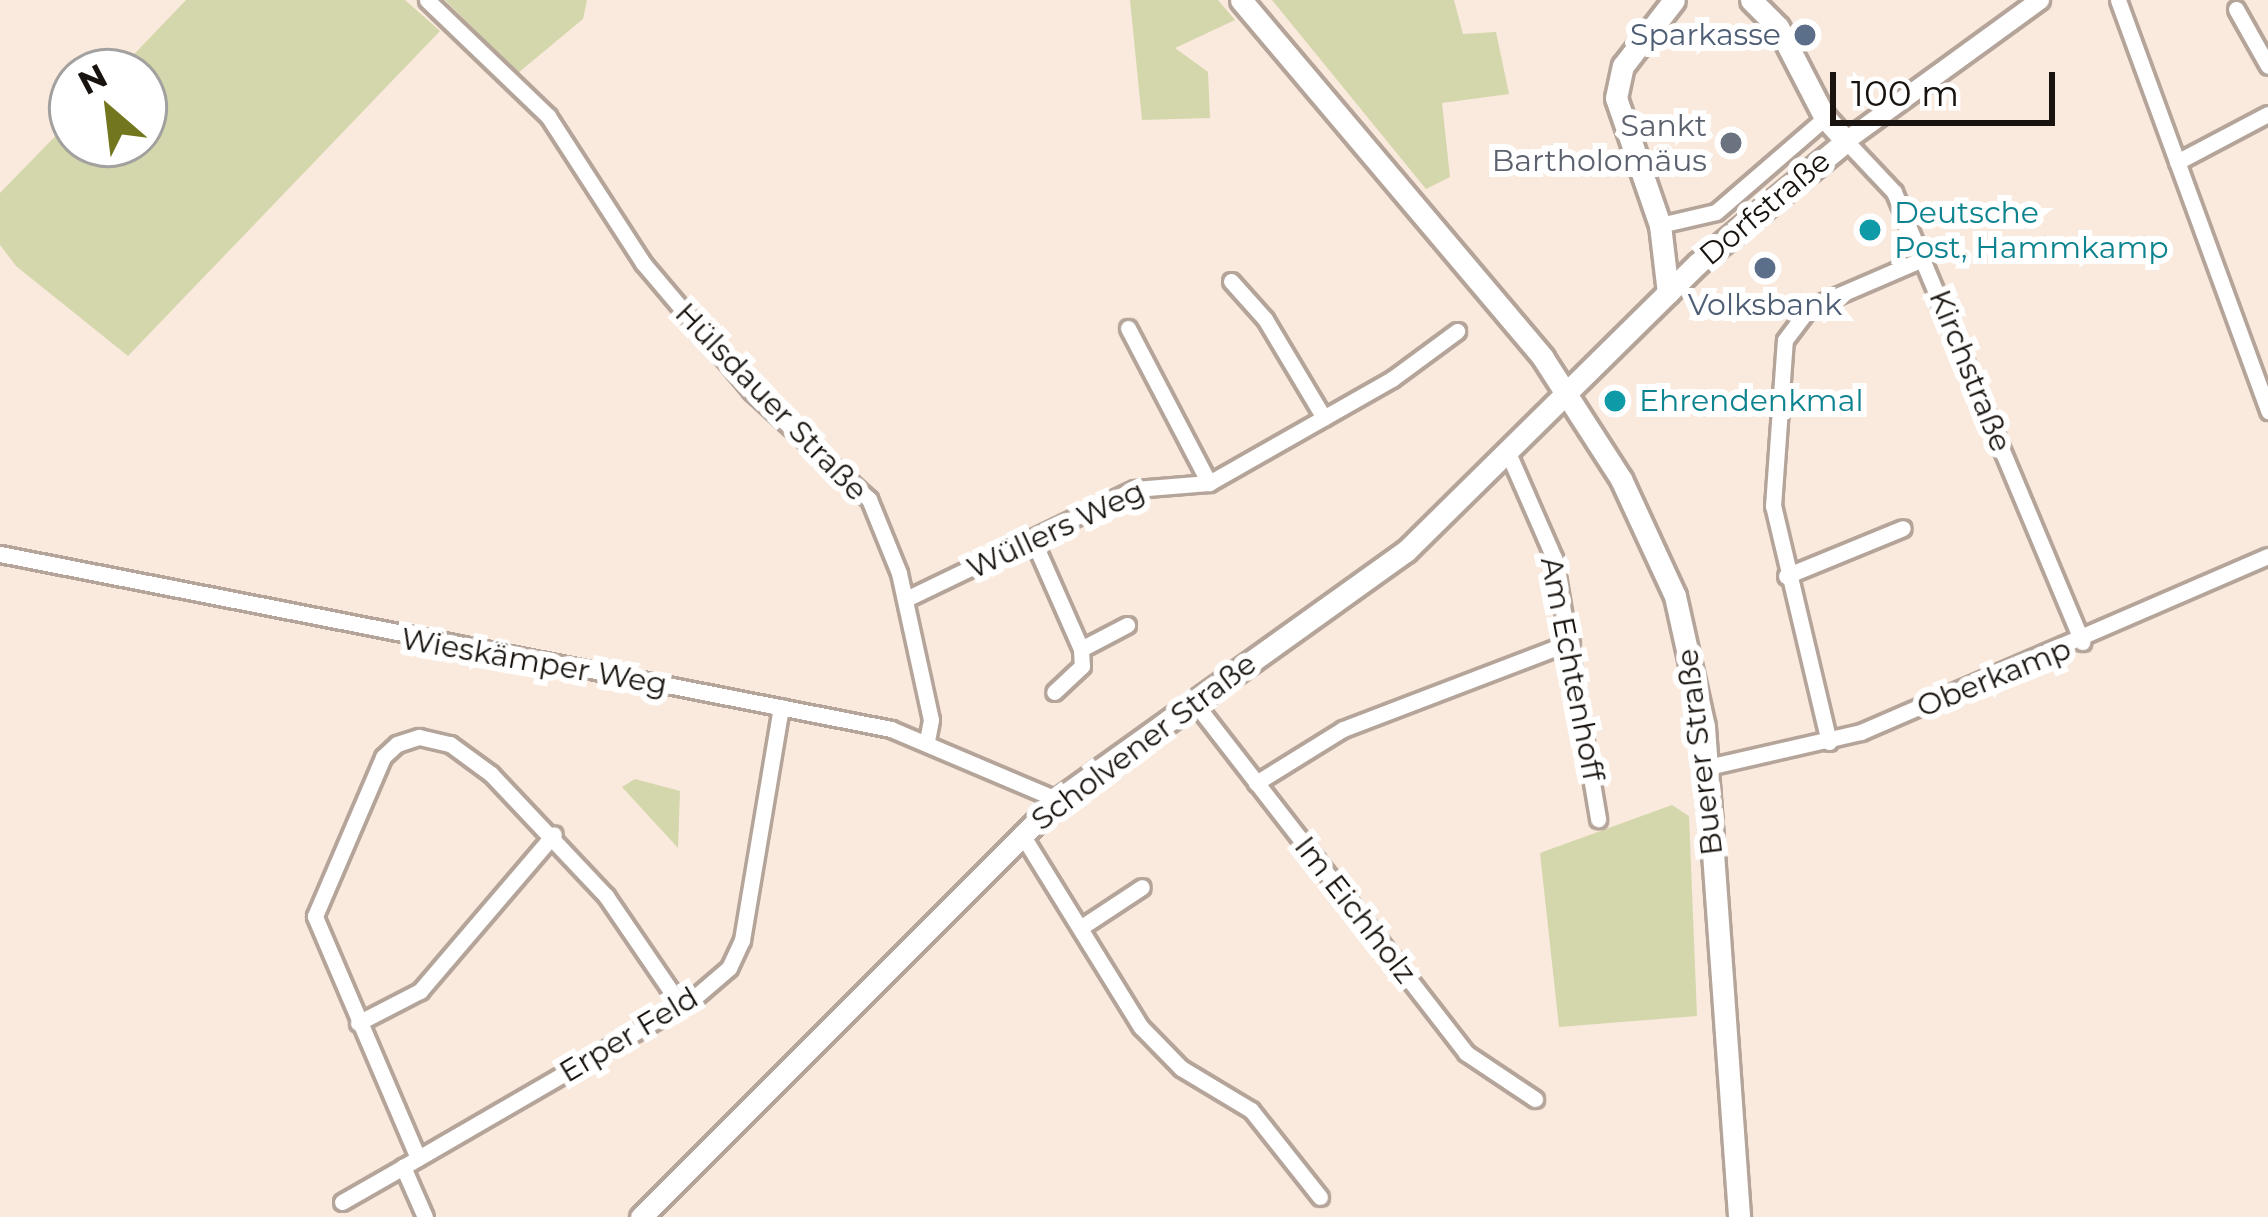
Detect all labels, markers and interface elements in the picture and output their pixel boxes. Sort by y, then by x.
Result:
place label: Sparkasse [1630,17,1781,53]
marker: Sparkasse [1792,22,1818,48]
north arrow [48,48,168,168]
scale bar [1836,48,2061,122]
text: N [71,55,114,103]
text: 100 m [1851,71,1959,115]
place label: Sankt Bartholomäus [1492,108,1707,178]
marker: Sankt Bartholomäus [1718,130,1744,156]
street label: Dorfstraße [1692,143,1838,273]
place label: Deutsche Post, Hammkamp [1894,195,2169,266]
marker: Deutsche Post, Hammkamp [1857,217,1883,243]
marker: Volksbank [1752,255,1778,281]
street label: Kirchstraße [1921,285,2019,457]
place label: Volksbank [1688,287,1842,323]
street label: Hülsdauer Straße [667,296,875,508]
place label: Ehrendenkmal [1639,383,1863,419]
marker: Ehrendenkmal [1602,388,1628,414]
street label: Wüllers Weg [962,473,1150,587]
street label: Am Echtenhoff [1533,554,1611,784]
street label: Wieskämper Weg [398,621,670,703]
street label: Oberkamp [1912,631,2076,725]
street label: Scholvener Straße [1025,646,1263,838]
street label: Buerer Straße [1669,647,1731,857]
street label: Im Eichholz [1287,829,1423,991]
street label: Erper Feld [553,980,705,1090]

